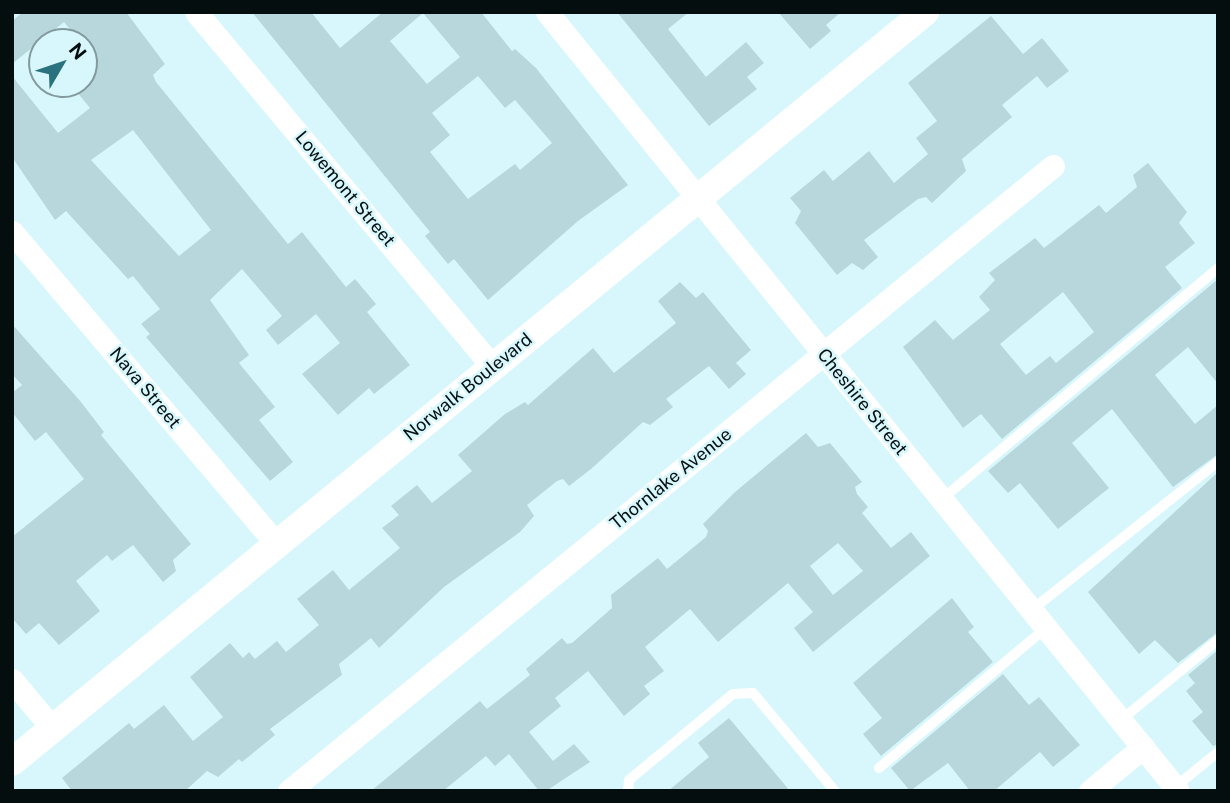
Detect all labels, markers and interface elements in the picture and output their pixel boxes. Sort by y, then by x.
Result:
north arrow [28,28,98,98]
text: N [65,38,91,64]
street label: Lowemont Street [290,127,400,251]
street label: Norwalk Boulevard [399,329,537,445]
street label: Nava Street [105,343,185,433]
street label: Cheshire Street [812,344,912,460]
street label: Thornlake Avenue [606,423,736,535]

